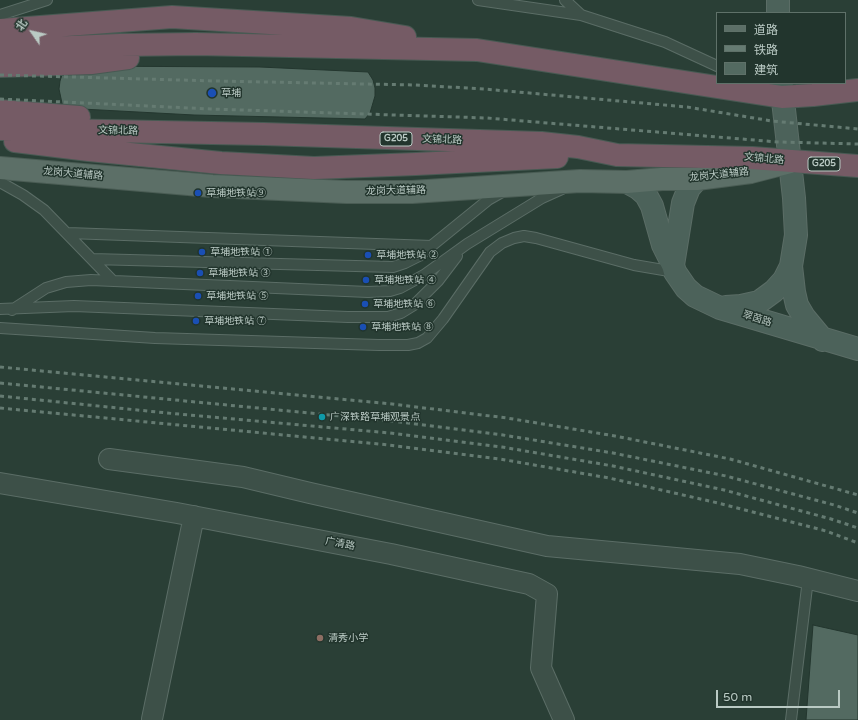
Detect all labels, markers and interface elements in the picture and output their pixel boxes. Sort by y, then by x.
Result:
north arrow [12,12,52,52]
legend [716,12,846,84]
text: 北 [13,17,30,33]
text: 道路 [754,23,778,37]
text: 铁路 [754,43,778,57]
text: 建筑 [754,63,778,77]
marker: 草埔 [206,87,218,99]
place label: 草埔 [221,87,241,99]
street label: 文锦北路 [98,125,138,137]
road number: G205 [380,132,412,146]
street label: 文锦北路 [422,133,462,147]
street label: 文锦北路 [744,151,784,167]
road number: G205 [808,157,840,171]
street label: 龙岗大道辅路 [43,165,103,183]
street label: 龙岗大道辅路 [689,166,749,184]
street label: 龙岗大道辅路 [366,184,426,198]
place label: 草埔地铁站⑨ [206,187,266,199]
marker: 草埔地铁站⑨ [193,188,203,198]
place label: 草埔地铁站 ① [210,246,273,258]
marker: 草埔地铁站 ① [197,247,207,257]
place label: 草埔地铁站 ② [376,249,439,261]
marker: 草埔地铁站 ② [363,250,373,260]
place label: 草埔地铁站 ③ [208,267,271,279]
marker: 草埔地铁站 ③ [195,268,205,278]
place label: 草埔地铁站 ④ [374,274,437,286]
marker: 草埔地铁站 ④ [361,275,371,285]
place label: 草埔地铁站 ⑤ [206,290,269,302]
marker: 草埔地铁站 ⑤ [193,291,203,301]
place label: 草埔地铁站 ⑥ [373,298,436,310]
marker: 草埔地铁站 ⑥ [360,299,370,309]
street label: 翠茵路 [741,309,773,329]
place label: 草埔地铁站 ⑦ [204,315,267,327]
marker: 草埔地铁站 ⑦ [191,316,201,326]
place label: 草埔地铁站 ⑧ [371,321,434,333]
marker: 草埔地铁站 ⑧ [358,322,368,332]
place label: 广深铁路草埔观景点 [330,411,420,423]
marker: 广深铁路草埔观景点 [317,412,327,422]
street label: 广清路 [324,535,356,553]
place label: 清秀小学 [328,632,368,644]
marker: 清秀小学 [315,633,325,643]
scale bar [718,682,842,708]
text: 50 m [723,690,752,704]

